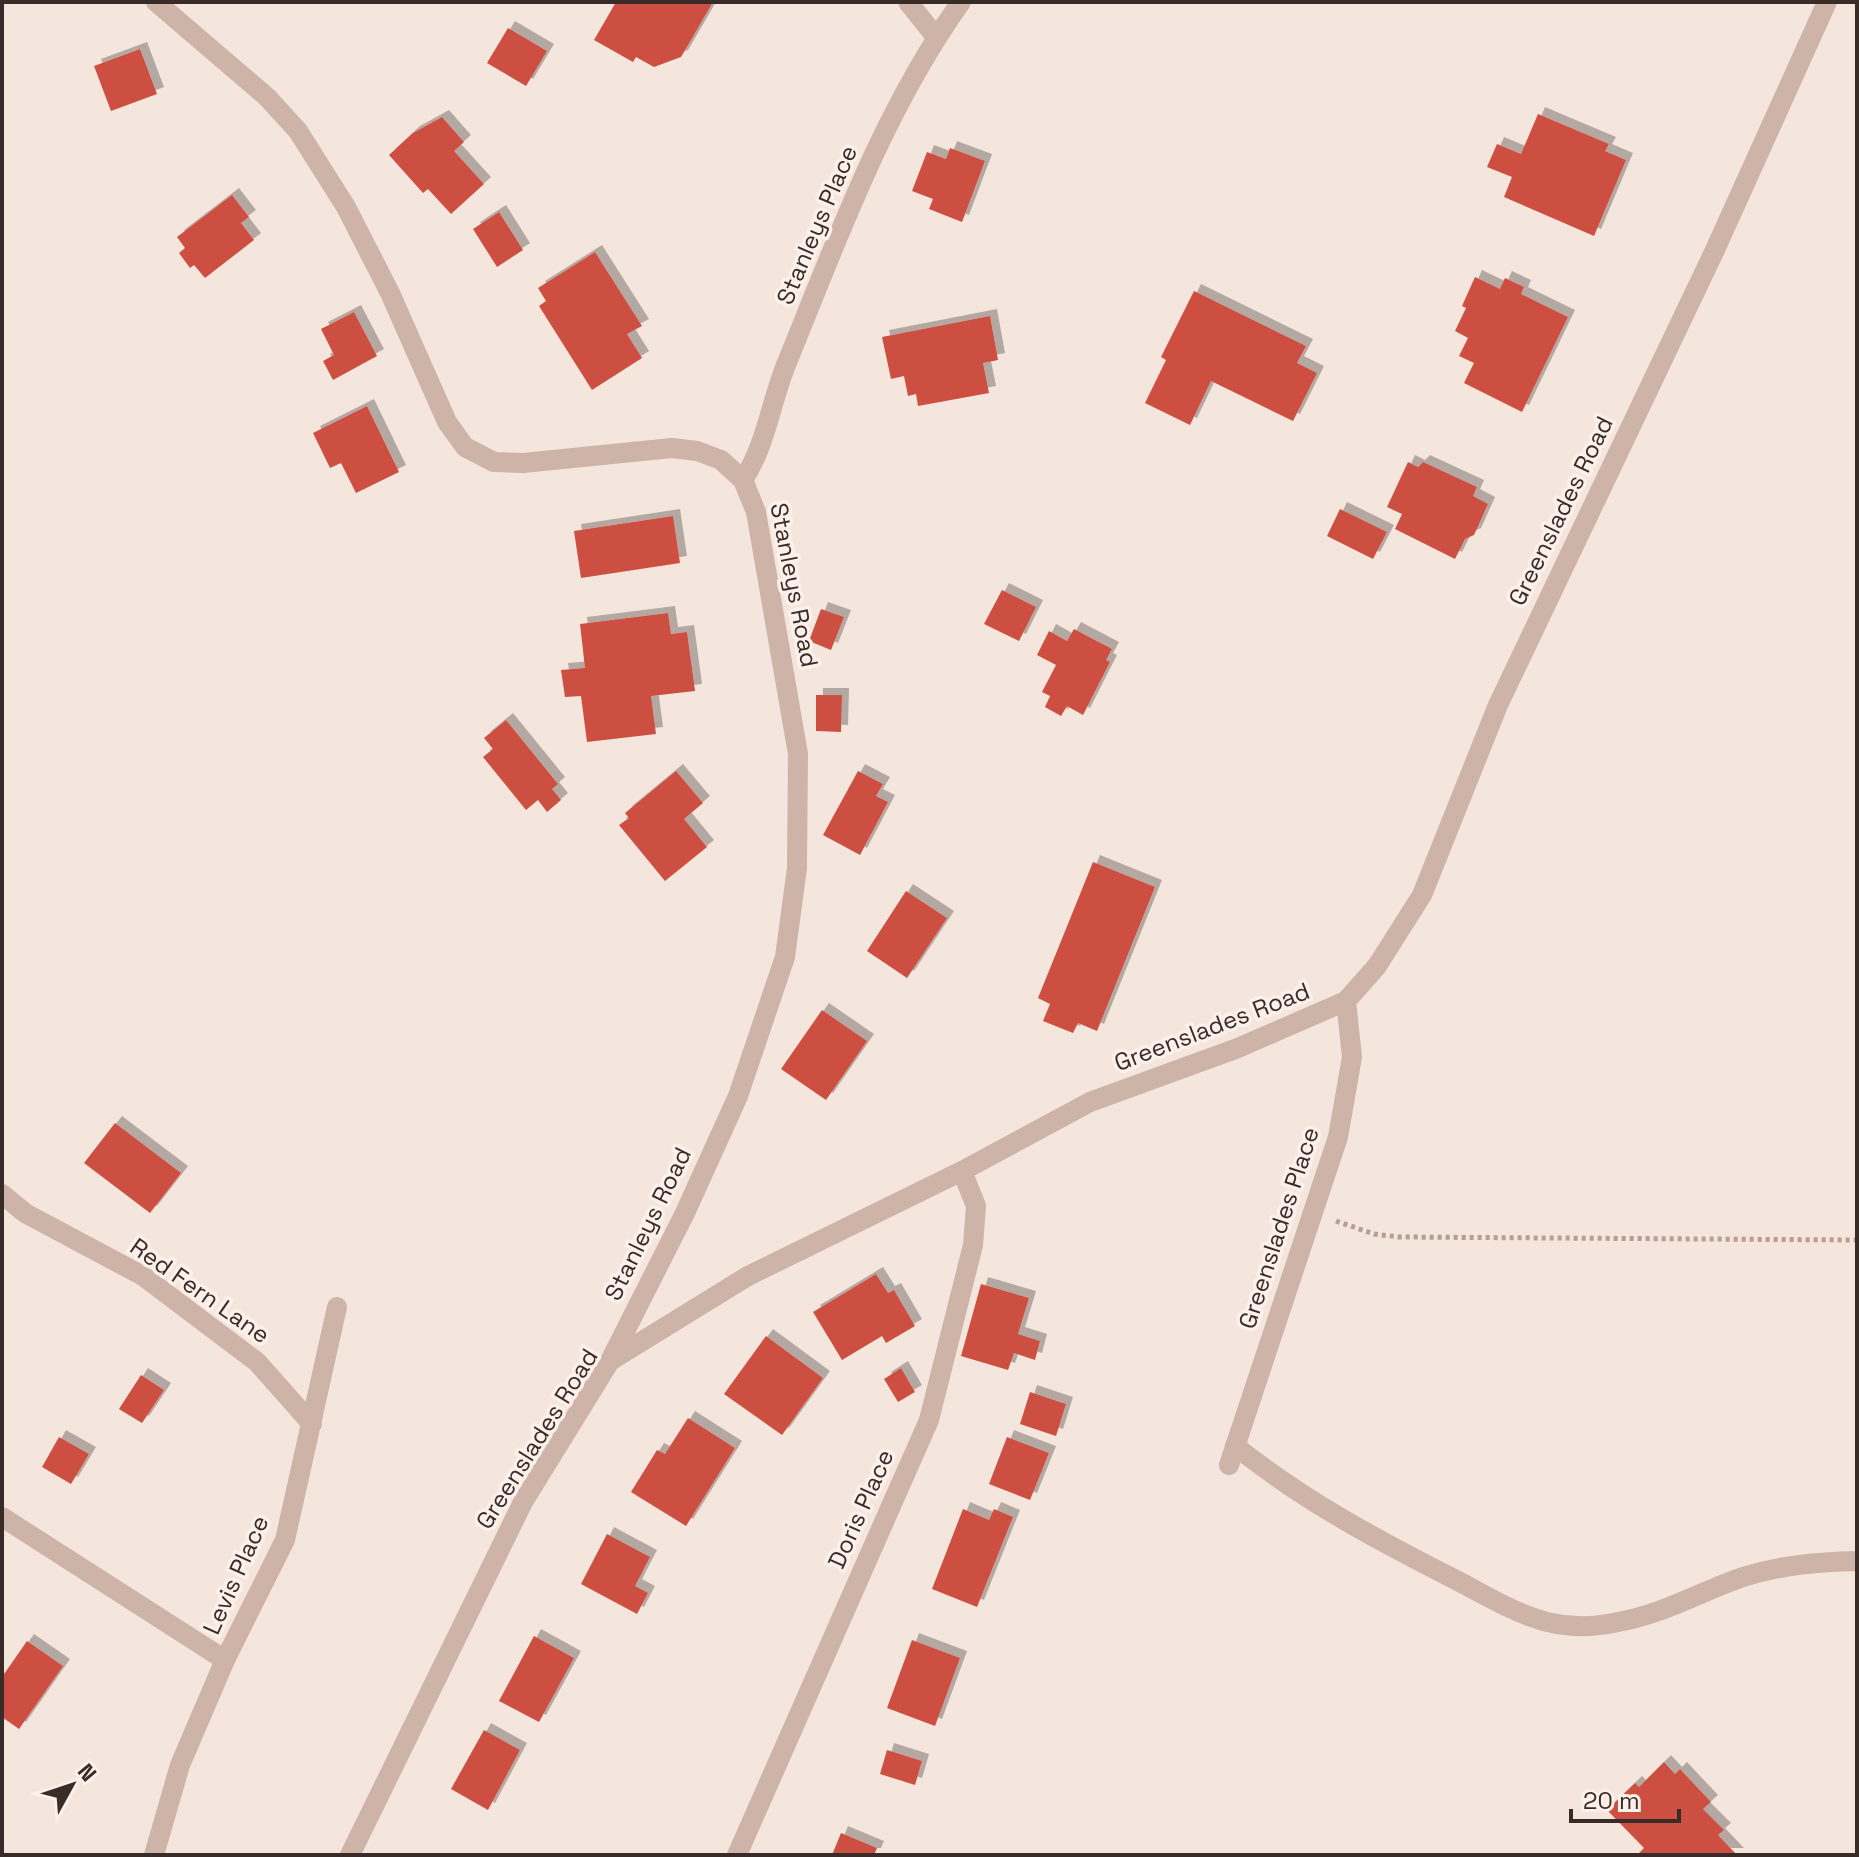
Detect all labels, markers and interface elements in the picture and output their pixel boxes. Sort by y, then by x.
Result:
street label: Stanleys Place [769,140,864,309]
street label: Greenslades Road [1501,411,1620,611]
street label: Stanleys Road [763,500,826,670]
street label: Greenslades Road [1110,975,1314,1078]
street label: Greenslades Place [1231,1123,1326,1333]
street label: Stanleys Road [597,1142,698,1305]
street label: Red Fern Lane [124,1231,276,1350]
street label: Greenslades Road [469,1343,605,1535]
street label: Doris Place [821,1445,900,1573]
street label: Levis Place [196,1511,275,1639]
north arrow [32,1745,112,1825]
text: N [72,1757,103,1787]
scale bar [1571,1773,1679,1823]
text: 20 m [1583,1785,1640,1816]

